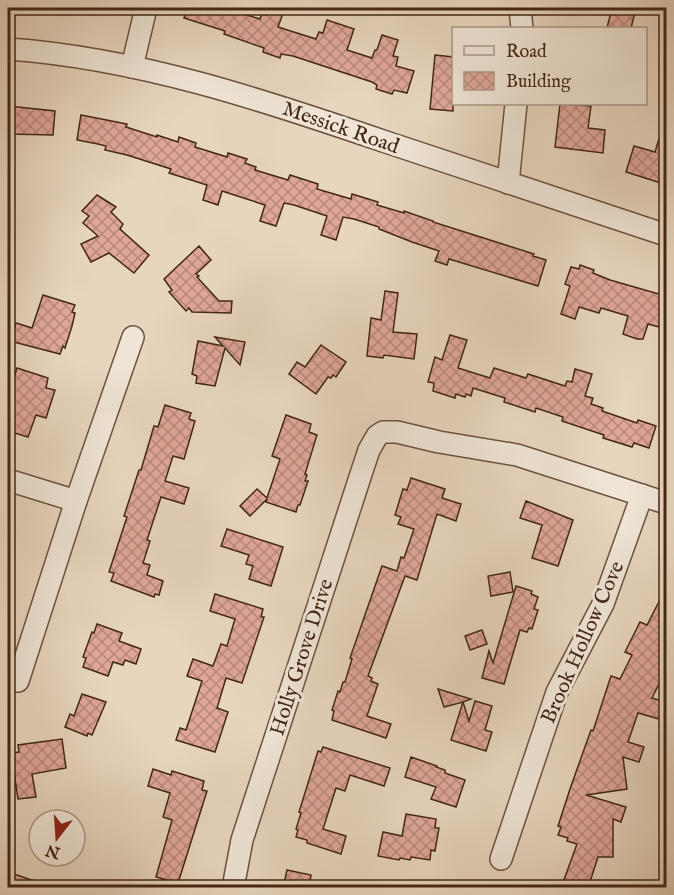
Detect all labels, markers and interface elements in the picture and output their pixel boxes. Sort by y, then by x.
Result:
legend [452,27,647,105]
text: Road [506,41,547,64]
text: Building [506,71,571,94]
street label: Messick Road [279,96,403,161]
street label: Brook Hollow Cove [535,557,631,728]
street label: Holly Grove Drive [264,575,341,739]
north arrow [27,808,87,868]
text: N [44,839,64,862]

